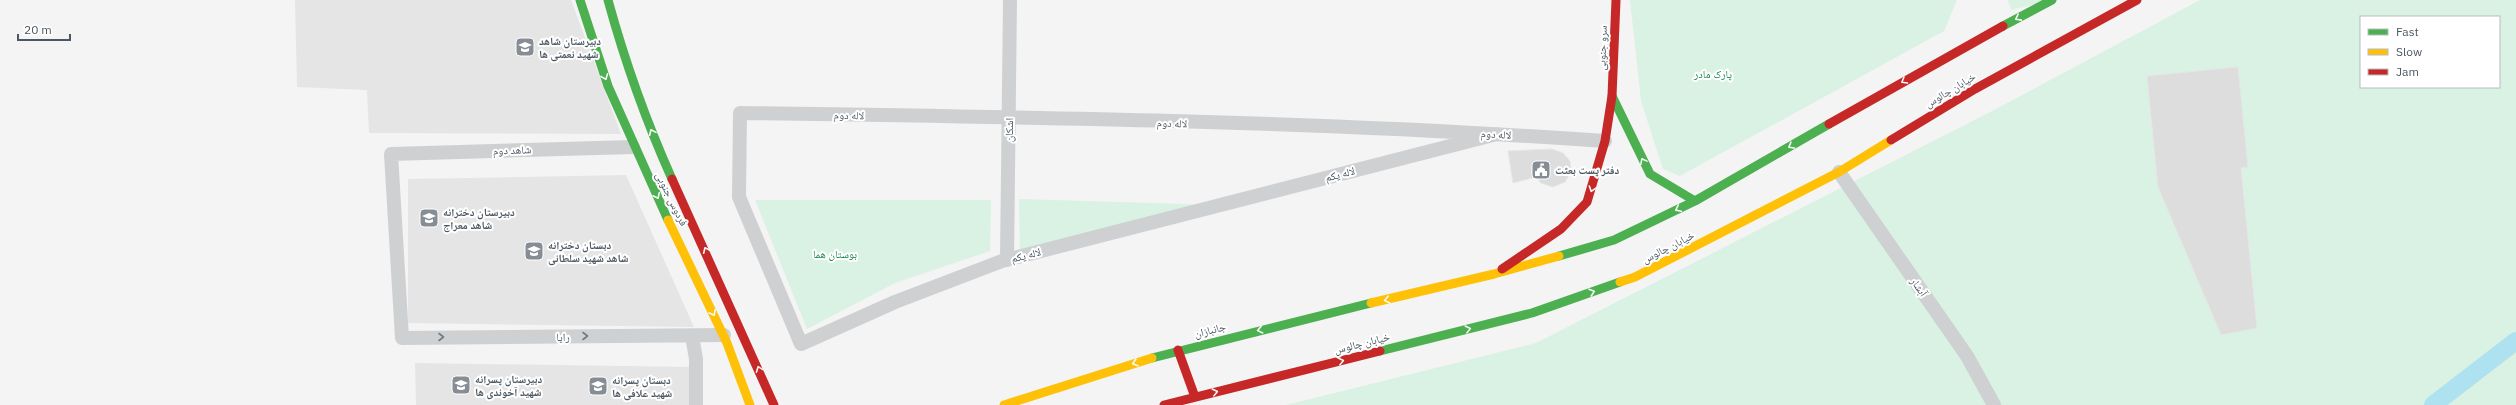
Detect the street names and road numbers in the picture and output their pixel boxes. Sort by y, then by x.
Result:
street label: سرو جنوبی [1594,25,1610,71]
street label: خیابان چالوس [1922,69,1978,111]
street label: لاله دوم [834,108,865,122]
street label: لاله دوم [1156,115,1188,131]
street label: اشکان [1002,118,1016,142]
street label: لاله دوم [1480,126,1512,142]
street label: شاهد دوم [493,142,531,158]
street label: لاله یکم [1324,163,1357,185]
street label: فردوس جنوبی [653,170,691,229]
street label: خیابان چالوس [1639,228,1697,266]
street label: لاله یکم [1010,244,1043,266]
street label: آبشار [1907,274,1931,299]
street label: جانبازان [1193,319,1227,341]
street label: خیابان چالوس [1333,329,1391,357]
street label: رایا [556,330,570,344]

